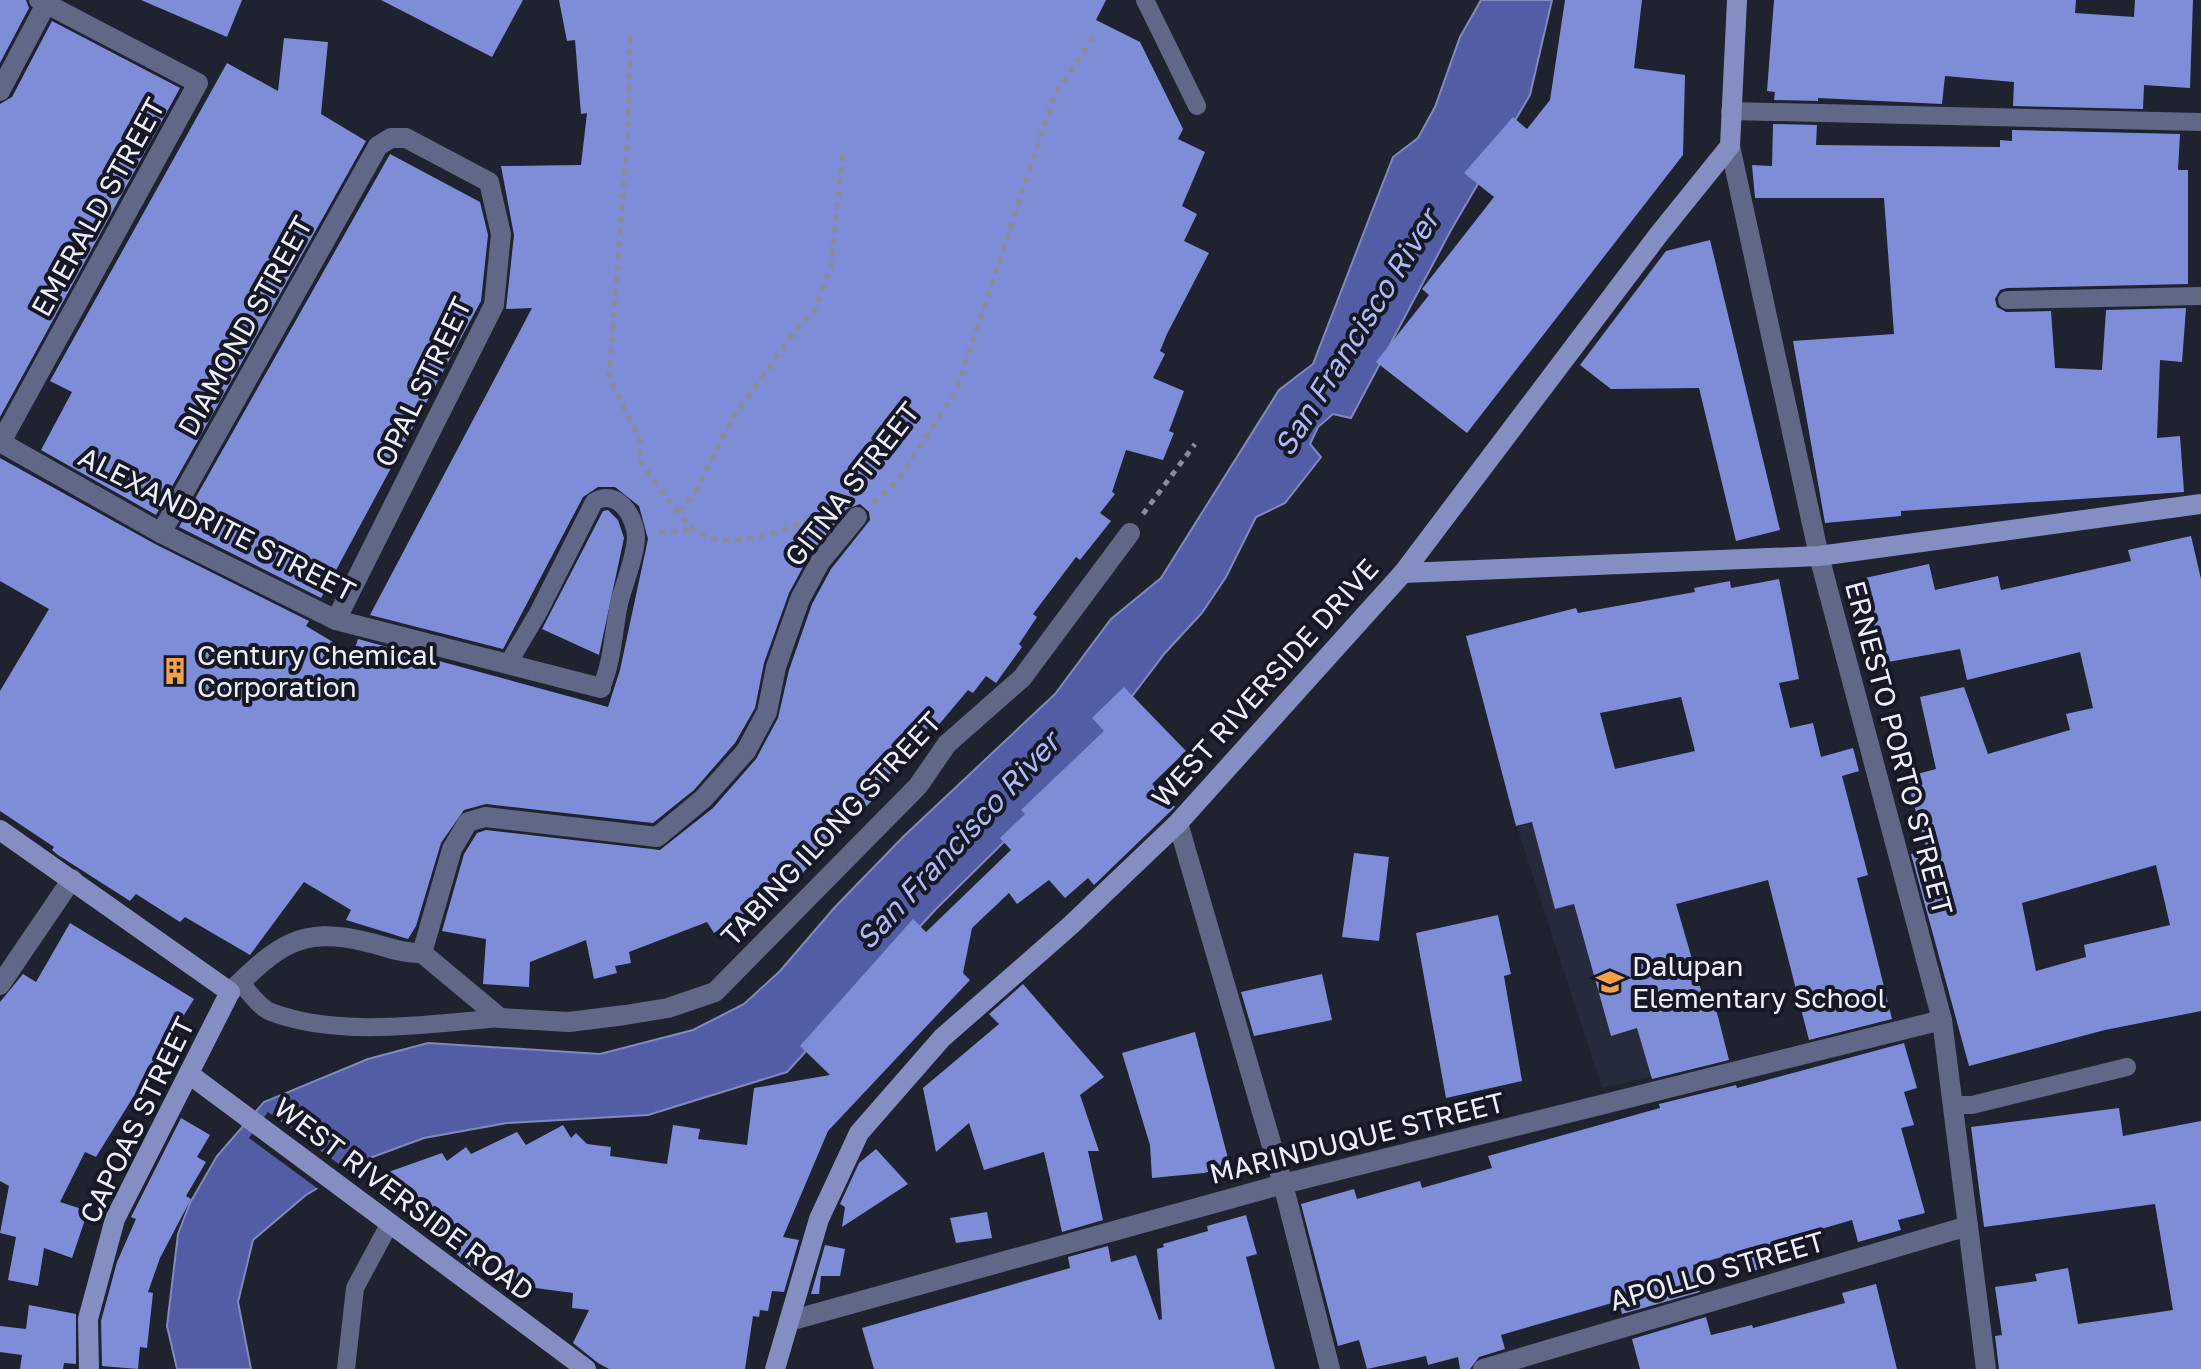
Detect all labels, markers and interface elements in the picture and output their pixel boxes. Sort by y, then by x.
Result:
street label: EMERALD STREET [24,92,171,322]
water label: San Francisco River [1266,199,1449,462]
street label: DIAMOND STREET [171,210,319,441]
street label: OPAL STREET [367,292,478,472]
street label: GITNA STREET [777,395,926,572]
street label: ALEXANDRITE STREET [74,439,361,608]
street label: WEST RIVERSIDE DRIVE [1145,552,1385,813]
street label: ERNESTO PORTO STREET [1839,577,1960,919]
place label: Century Chemical Corporation [197,638,437,703]
building icon: Century Chemical Corporation [160,656,190,686]
street label: TABING ILONG STREET [714,705,948,952]
water label: San Francisco River [848,722,1070,956]
place label: Dalupan Elementary School [1632,949,1886,1014]
school or university icon: Dalupan Elementary School [1595,967,1625,997]
street label: CAPOAS STREET [72,1011,201,1228]
street label: MARINDUQUE STREET [1206,1085,1508,1190]
street label: WEST RIVERSIDE ROAD [268,1090,541,1307]
street label: APOLLO STREET [1606,1224,1828,1317]

